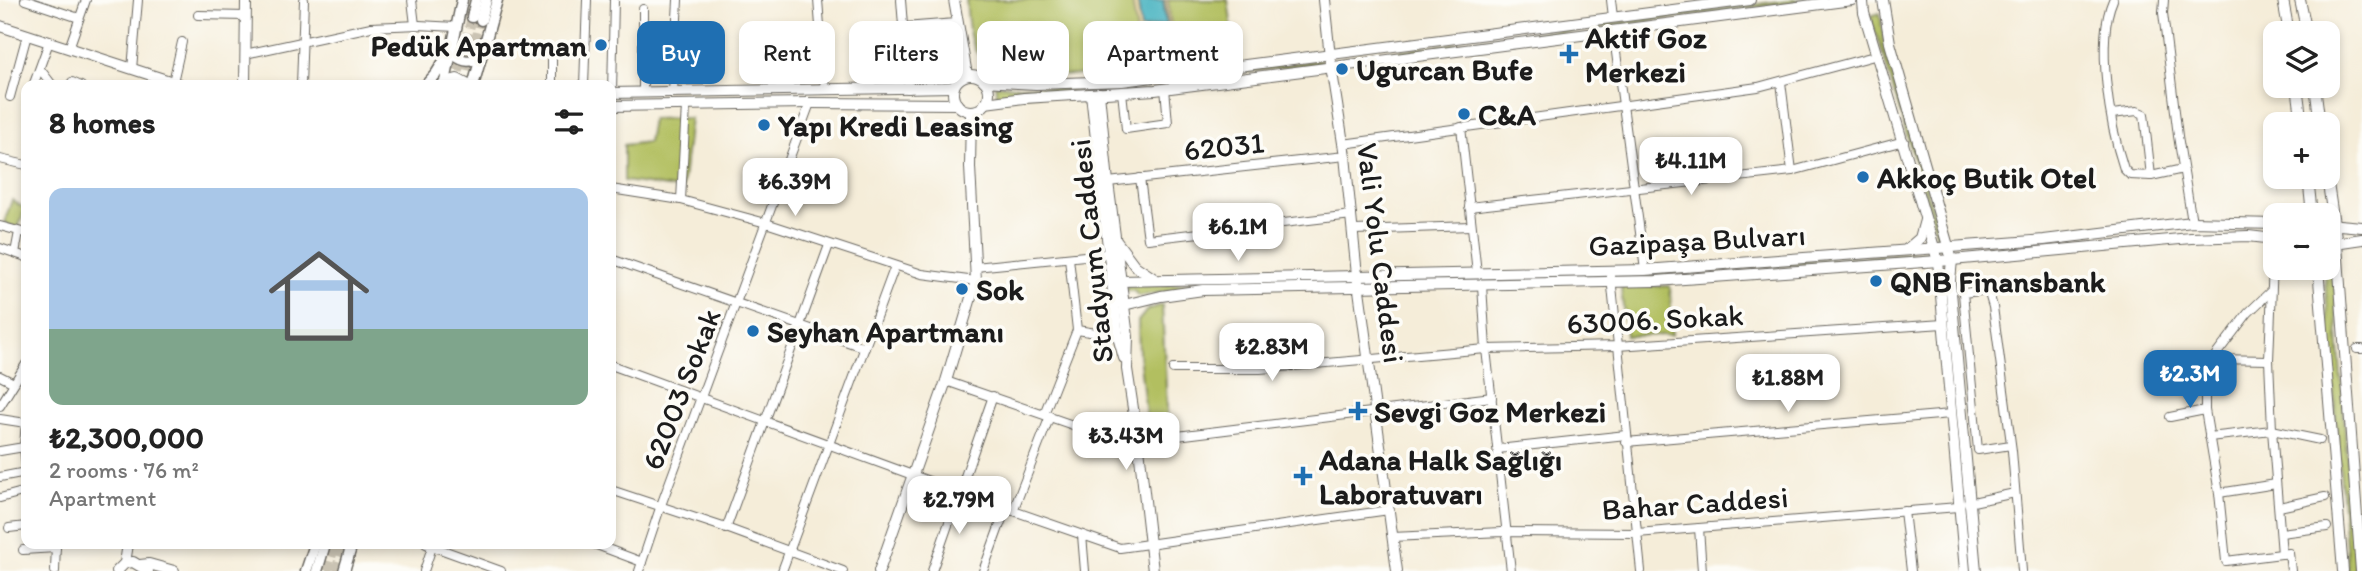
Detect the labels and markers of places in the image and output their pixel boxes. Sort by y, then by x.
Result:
place label: Aktif Goz Merkezi [1584,19,1708,90]
place label: Pedük Apartman [370,27,587,64]
marker: Pedük Apartman [593,37,609,53]
marker: Aktif Goz Merkezi [1559,44,1579,64]
place label: Ugurcan Bufe [1356,51,1533,88]
marker: Ugurcan Bufe [1334,61,1350,77]
place label: C&A [1478,96,1537,133]
marker: C&A [1456,106,1472,122]
place label: Yapı Kredi Leasing [777,107,1014,144]
marker: Yapı Kredi Leasing [756,117,772,133]
pin: ₺4.11M [1634,138,1748,197]
pin: ₺6.39M [738,158,852,218]
place label: Akkoç Butik Otel [1876,159,2096,196]
marker: Akkoç Butik Otel [1855,169,1871,185]
pin: ₺6.1M [1189,204,1287,263]
place label: QNB Finansbank [1890,263,2106,300]
place label: Sok [976,271,1024,308]
marker: QNB Finansbank [1868,273,1884,289]
marker: Sok [954,281,970,297]
place label: Seyhan Apartmanı [767,313,1004,350]
marker: Seyhan Apartmanı [745,323,761,339]
pin: ₺2.83M [1215,324,1329,383]
pin: ₺2.3M [2141,350,2239,410]
pin: ₺1.88M [1731,354,1845,414]
place label: Sevgi Goz Merkezi [1374,393,1606,430]
marker: Sevgi Goz Merkezi [1348,401,1368,421]
pin: ₺3.43M [1069,412,1183,472]
place label: Adana Halk Sağlığı Laboratuvarı [1318,441,1562,512]
marker: Adana Halk Sağlığı Laboratuvarı [1293,466,1313,486]
pin: ₺2.79M [902,476,1016,536]

